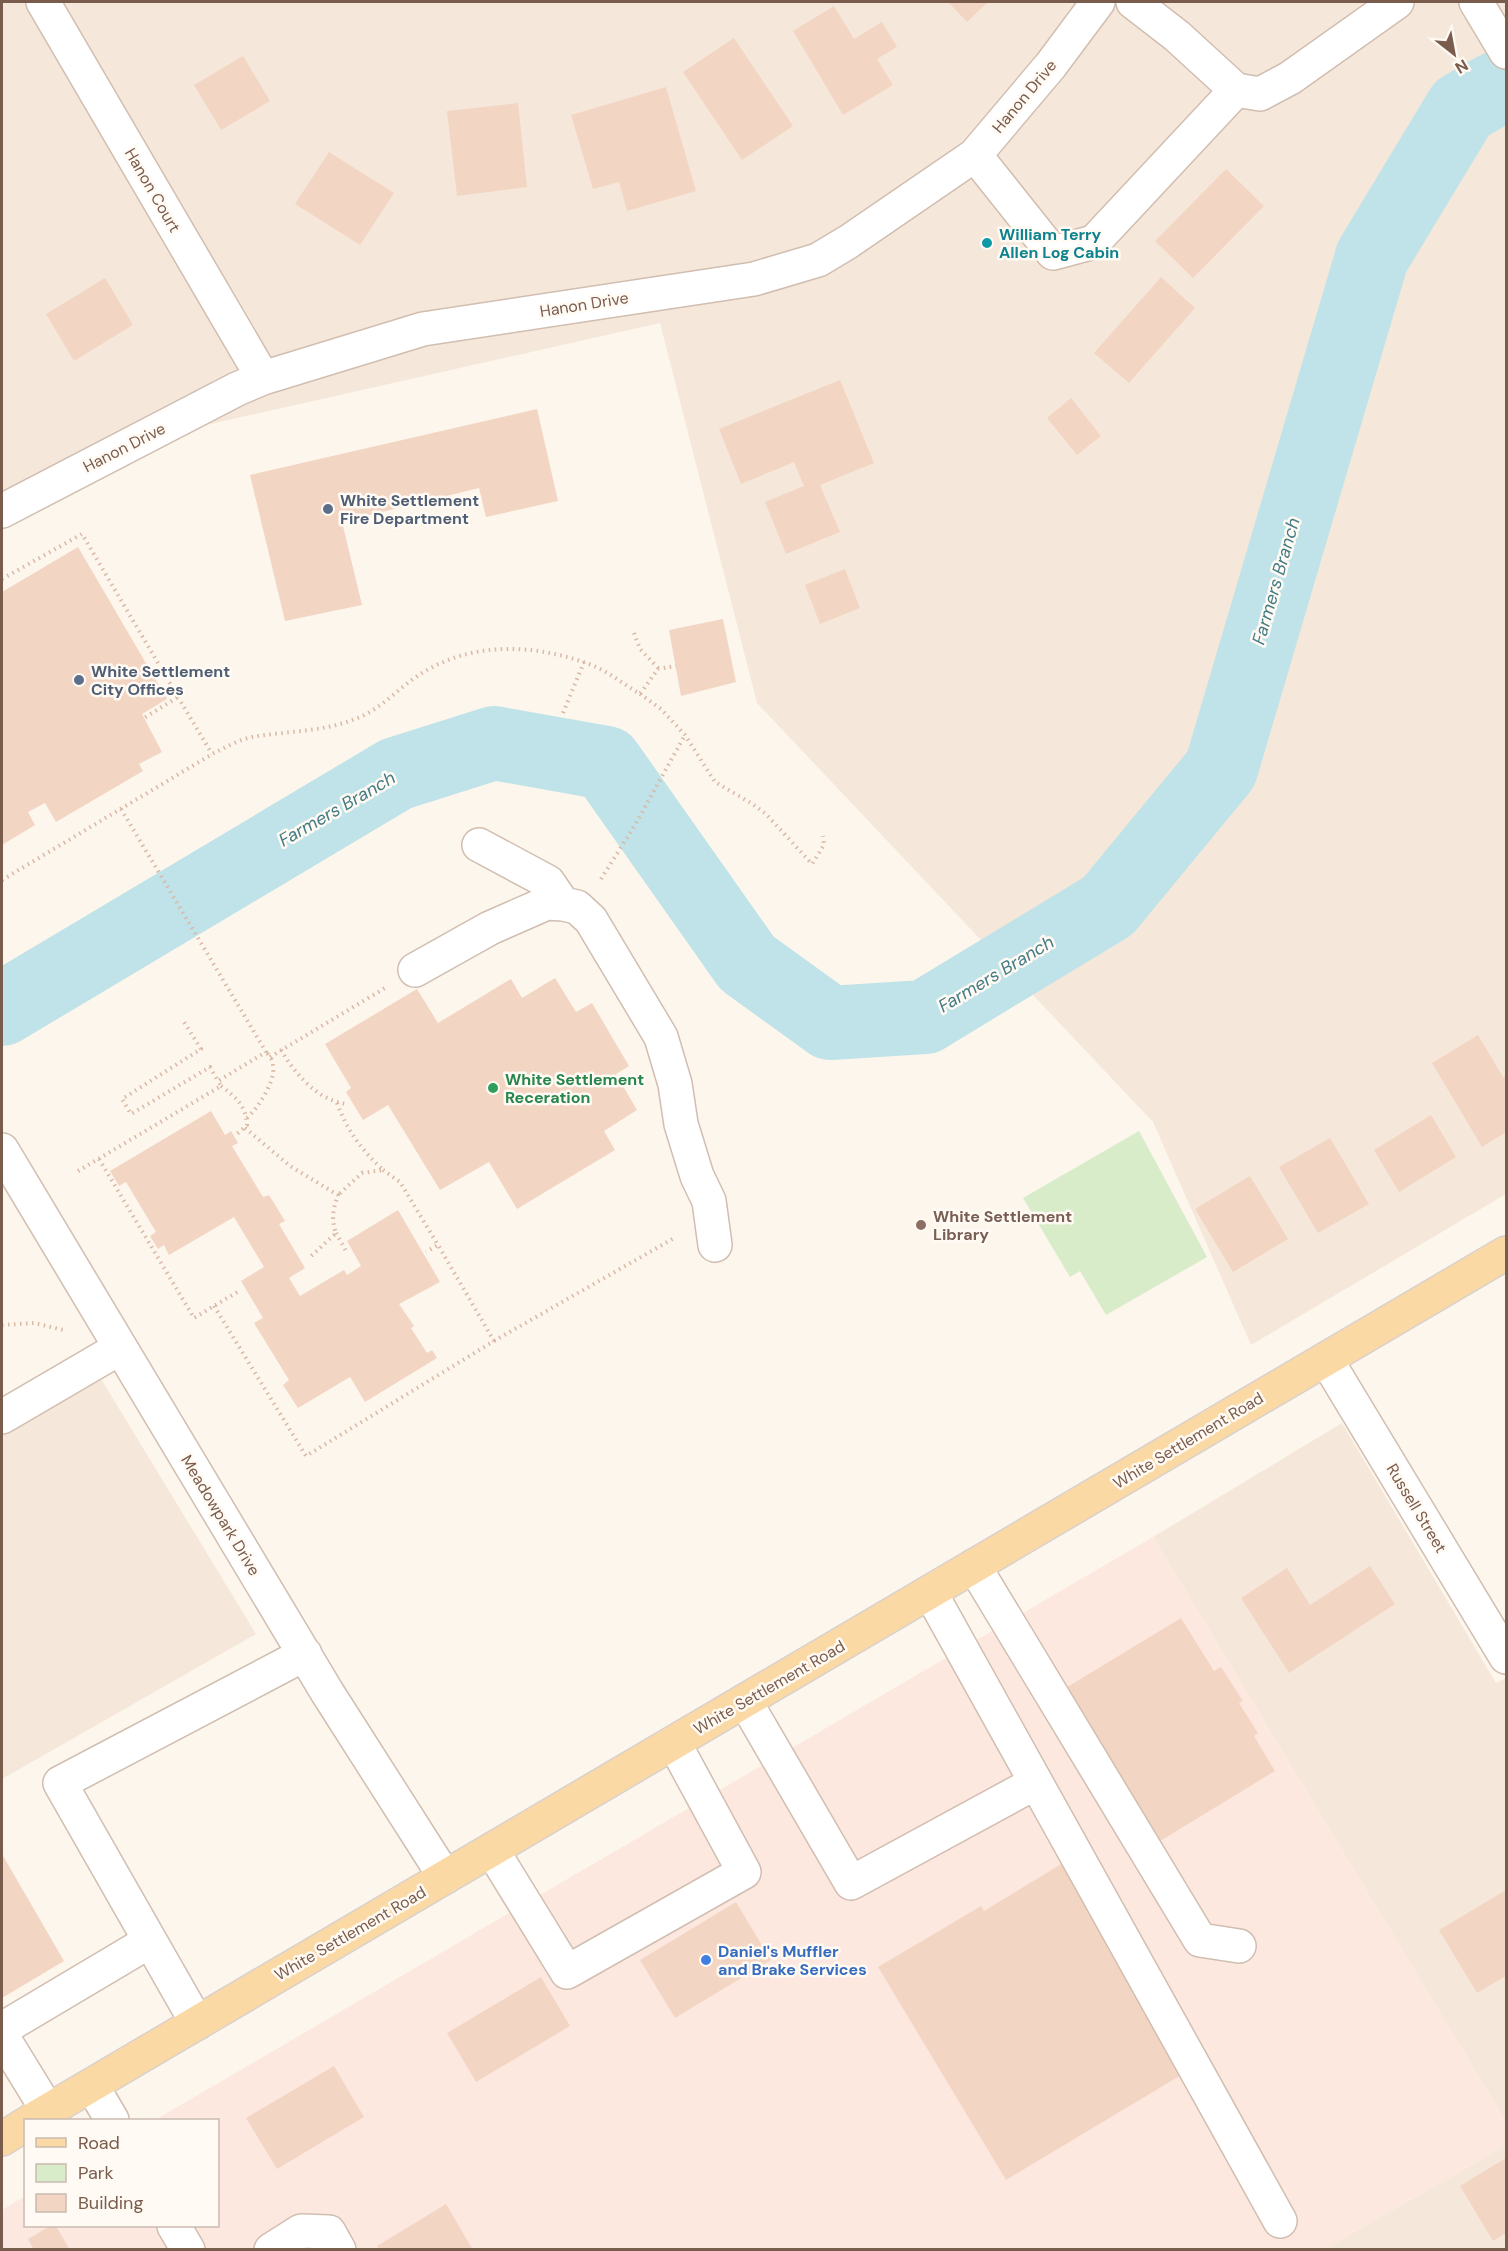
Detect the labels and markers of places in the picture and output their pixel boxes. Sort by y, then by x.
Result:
place label: William Terry Allen Log Cabin [999,224,1119,263]
marker: William Terry Allen Log Cabin [980,236,994,250]
place label: White Settlement Fire Department [340,490,479,529]
marker: White Settlement Fire Department [321,502,335,516]
place label: White Settlement City Offices [91,661,230,700]
marker: White Settlement City Offices [72,673,86,687]
place label: White Settlement Receration [505,1069,644,1108]
marker: White Settlement Receration [486,1081,500,1095]
place label: White Settlement Library [933,1206,1072,1245]
marker: White Settlement Library [914,1218,928,1232]
place label: Daniel's Muffler and Brake Services [718,1941,867,1980]
marker: Daniel's Muffler and Brake Services [699,1953,713,1967]

